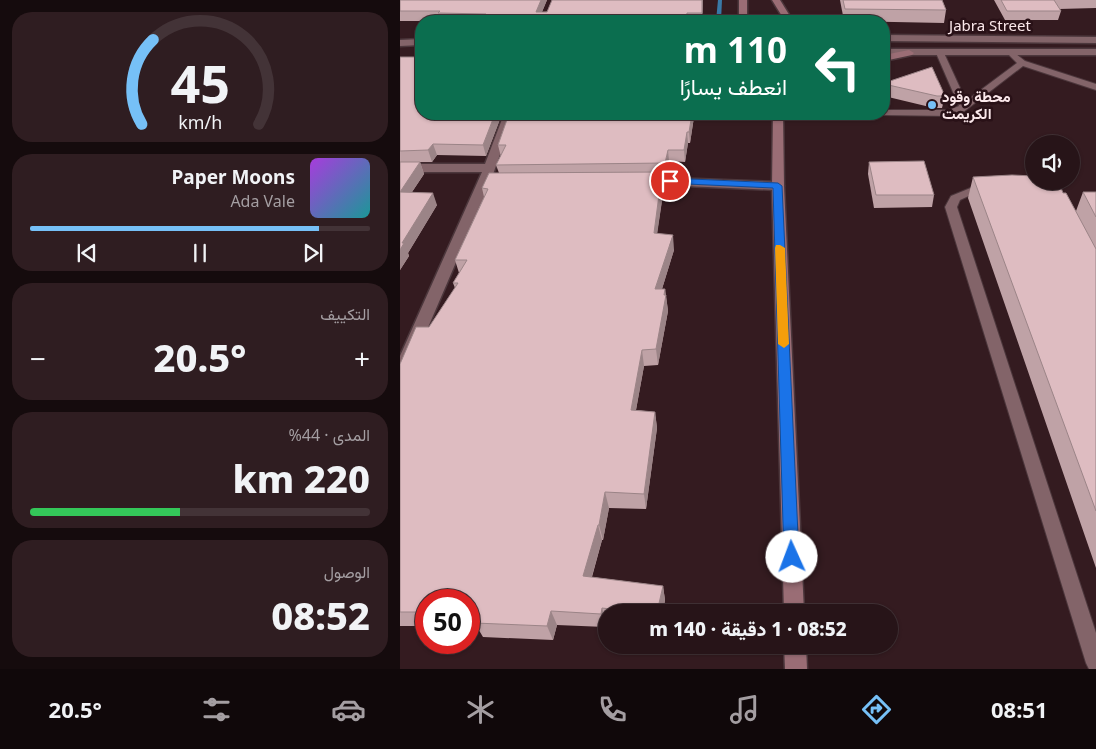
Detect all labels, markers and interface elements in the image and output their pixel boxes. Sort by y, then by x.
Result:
street label: Jabra Street [947,15,1031,35]
text: 110 m [684,26,787,73]
icon: left [805,35,870,100]
text: 45 [170,47,230,118]
text: انعطف يسارًا [680,71,787,101]
place label: محطة وقود الكريمت [942,86,1011,123]
marker: محطة وقود الكريمت [926,99,938,111]
text: km/h [178,110,222,134]
map controls [1025,135,1080,190]
button: sound [1025,135,1080,190]
pin [649,160,691,202]
text: Paper Moons [171,164,295,190]
icon: arrive [656,167,684,195]
text: Ada Vale [230,190,295,212]
icon: previous [73,239,101,267]
icon: pause [186,239,214,267]
icon: next [299,239,327,267]
text: التكييف [320,303,370,325]
text: 20.5° [154,331,246,383]
text: − [30,339,46,377]
text: + [354,339,370,377]
text: المدى · 44% [288,424,370,446]
text: 220 km [232,452,370,504]
position arrow [765,530,817,582]
text: الوصول [324,561,370,583]
text: 08:52 [271,589,370,641]
speed limit sign: 50 [415,589,480,654]
text: 08:52 · 1 دقيقة · 140 m [649,616,847,642]
icon: filters [199,692,234,727]
icon: car [331,692,366,727]
icon: climate [463,692,498,727]
icon: phone [595,692,630,727]
icon: music [727,692,762,727]
icon: directions [859,692,894,727]
text: 20.5° [49,694,102,724]
text: 08:51 [991,694,1048,724]

